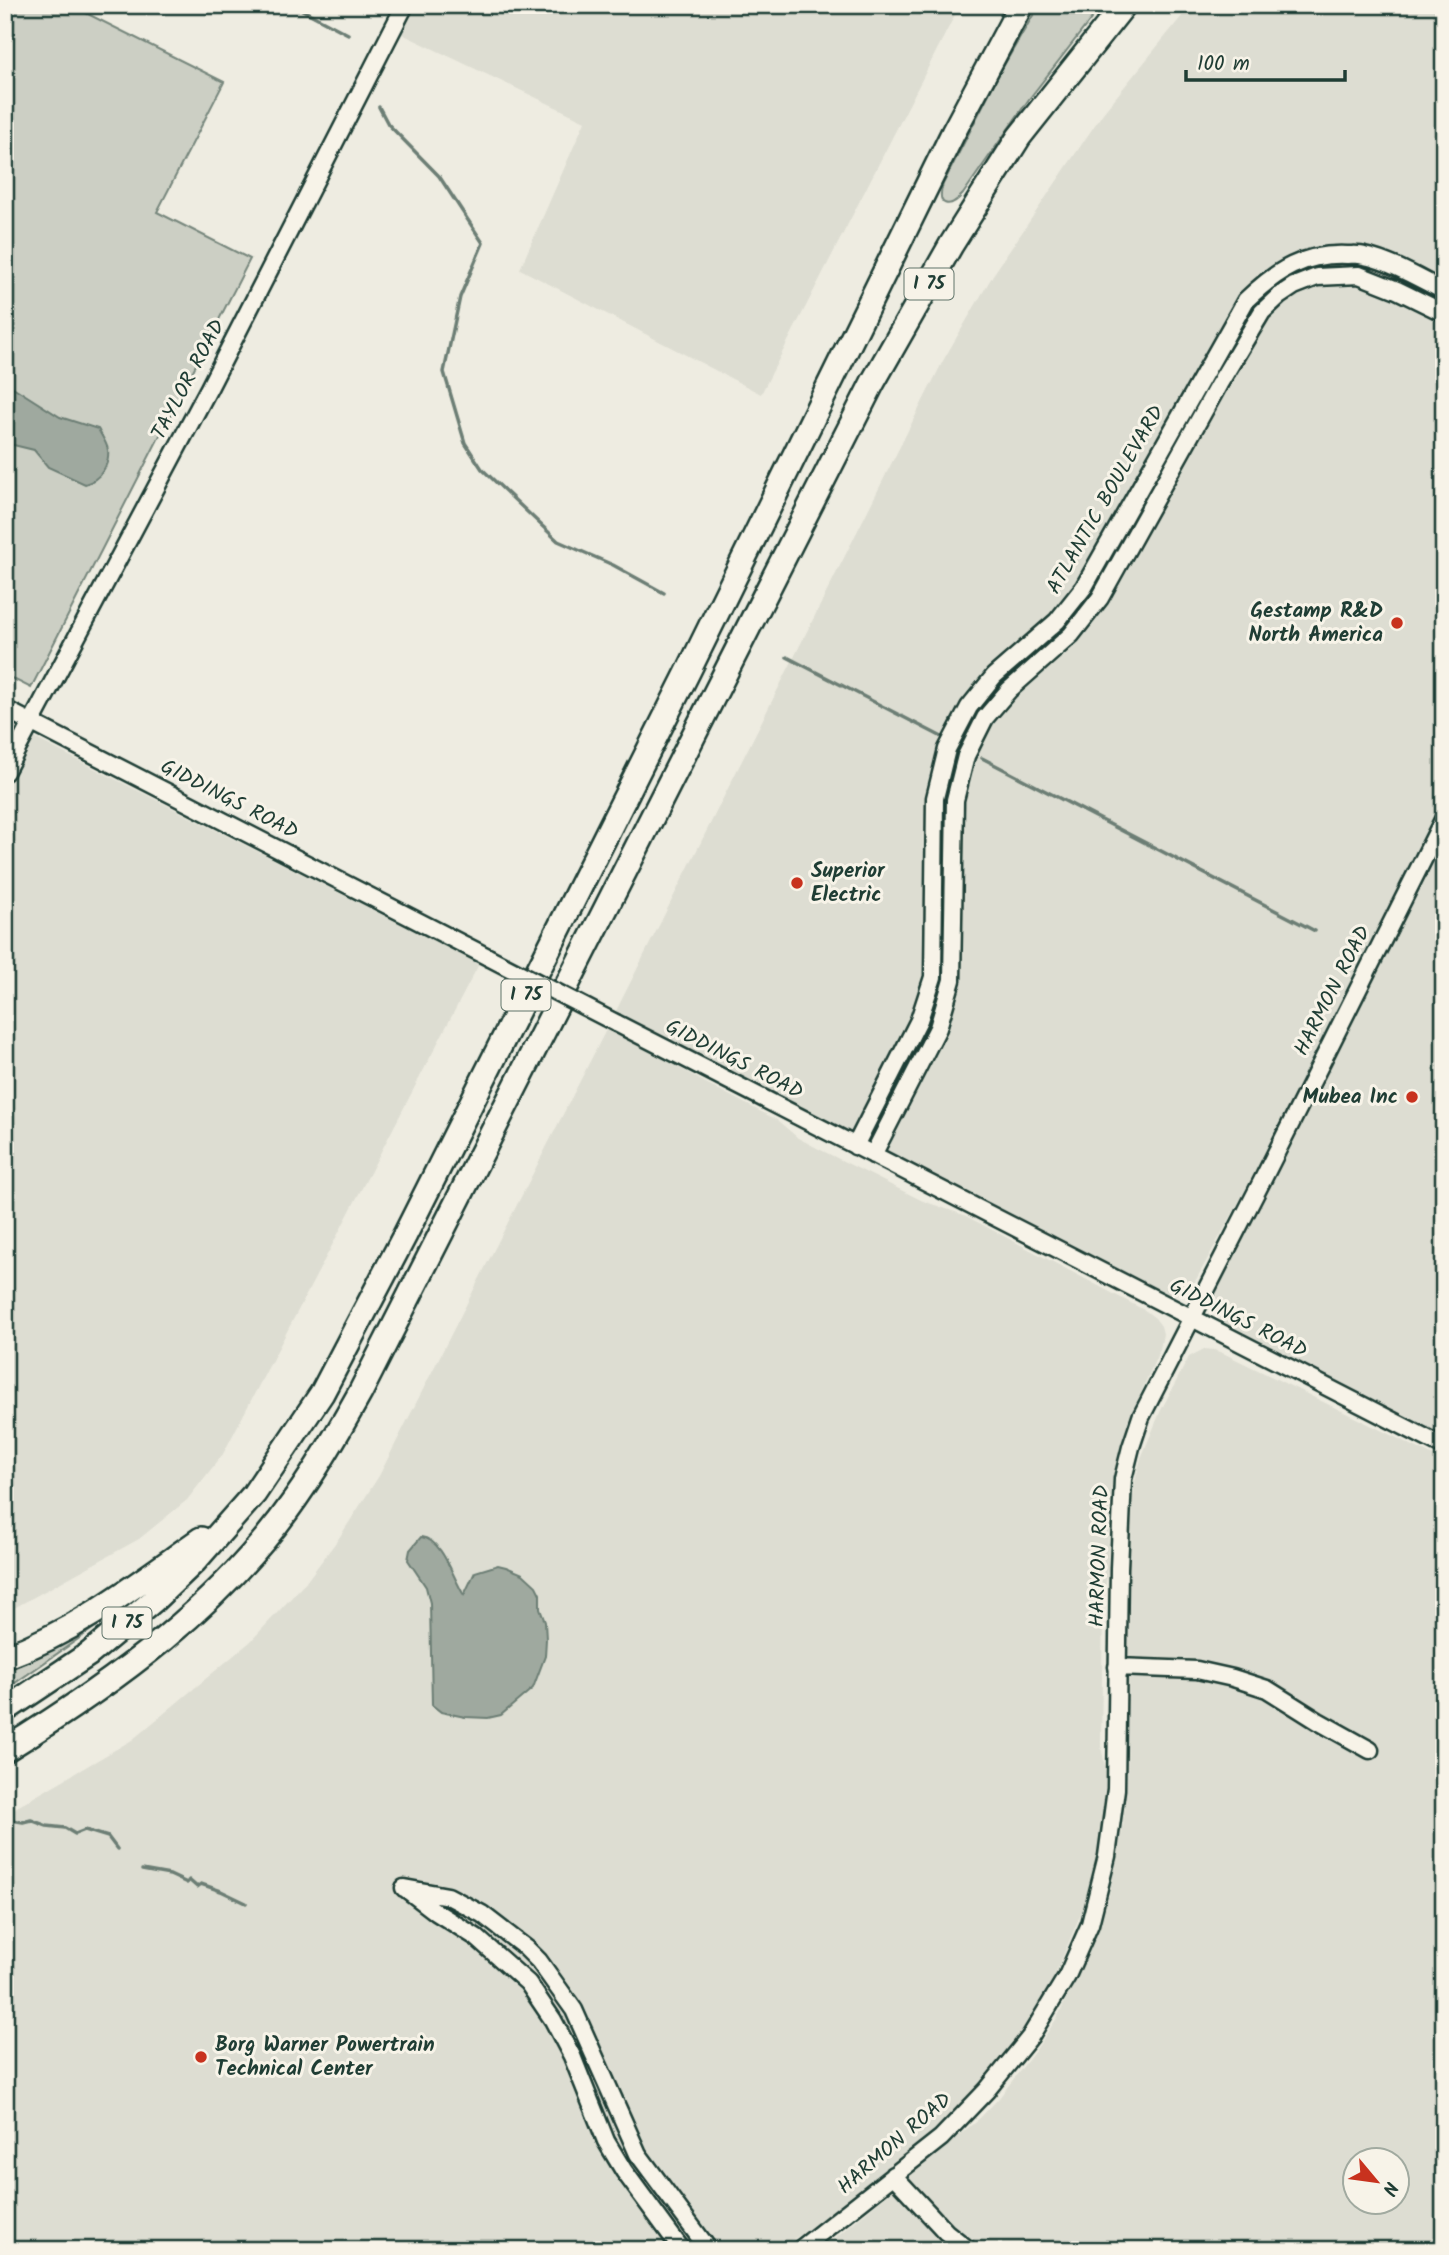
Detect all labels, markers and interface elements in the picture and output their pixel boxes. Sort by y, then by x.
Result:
scale bar [1186,38,1346,82]
text: 100 m [1197,48,1250,81]
road number: I 75 [904,268,954,300]
street label: TAYLOR ROAD [143,314,235,446]
street label: ATLANTIC BOULEVARD [1038,399,1174,601]
place label: Gestamp R&D North America [1248,595,1383,652]
marker: Gestamp R&D North America [1389,615,1405,631]
street label: GIDDINGS ROAD [154,751,304,849]
place label: Superior Electric [811,855,886,912]
marker: Superior Electric [789,875,805,891]
street label: HARMON ROAD [1286,920,1380,1062]
road number: I 75 [502,979,550,1010]
street label: GIDDINGS ROAD [659,1011,809,1109]
place label: Mubea Inc [1303,1081,1398,1114]
marker: Mubea Inc [1404,1089,1420,1105]
street label: GIDDINGS ROAD [1163,1270,1313,1368]
street label: HARMON ROAD [1081,1484,1119,1628]
road number: I 75 [102,1608,152,1638]
place label: Borg Warner Powertrain Technical Center [215,2029,435,2086]
marker: Borg Warner Powertrain Technical Center [193,2049,209,2065]
street label: HARMON ROAD [830,2085,960,2203]
north arrow [1340,2146,1410,2216]
text: N [1373,2176,1405,2201]

